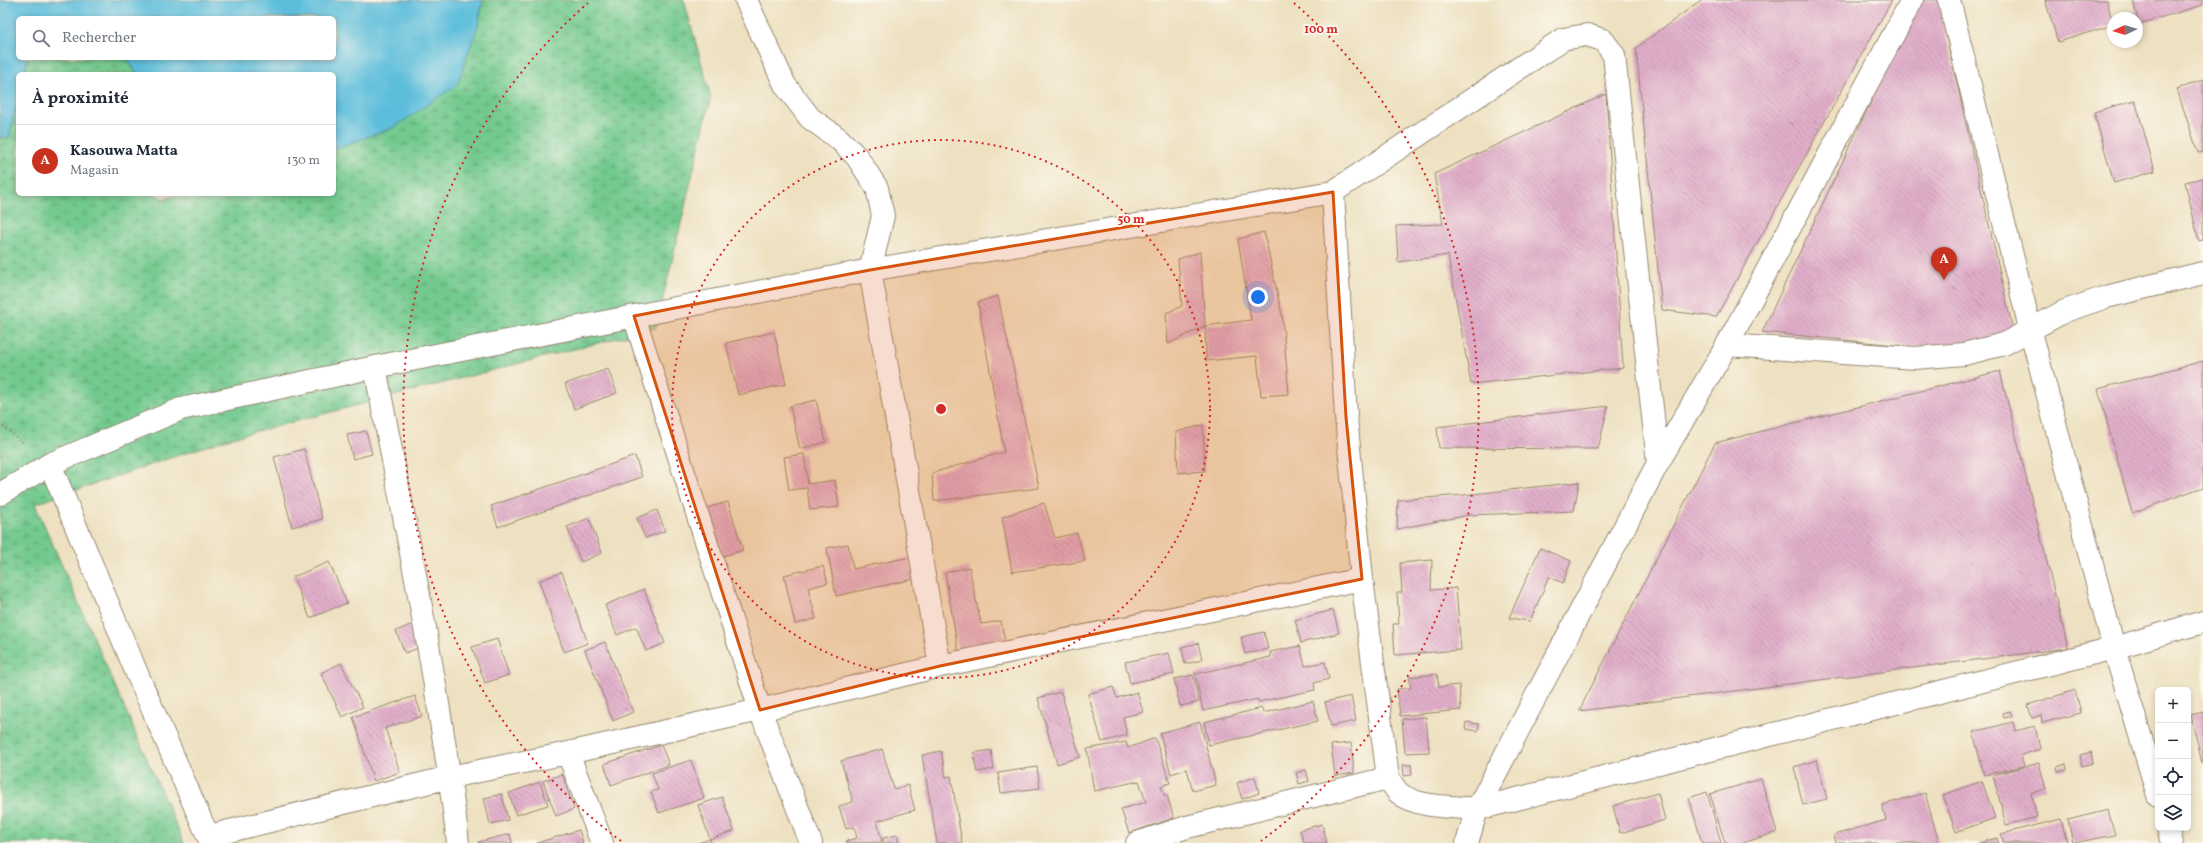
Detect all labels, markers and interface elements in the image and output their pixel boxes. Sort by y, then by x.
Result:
north arrow [2107,12,2143,48]
search box [16,16,336,60]
text: 100 m [1304,22,1338,38]
icon: search [30,27,52,49]
text: Rechercher [62,28,136,49]
text: À proximité [32,87,129,110]
text: Kasouwa Matta [70,141,178,162]
text: A [40,152,50,170]
text: 130 m [287,152,320,170]
text: Magasin [70,162,119,180]
text: 50 m [1117,212,1145,228]
pin: A [1931,247,1957,280]
your location [1248,287,1268,307]
centre of rings [934,402,948,416]
map controls [2155,687,2191,831]
button: + [2155,687,2191,723]
button: − [2155,723,2191,759]
button: locate [2155,759,2191,795]
button: layers [2155,795,2191,831]

